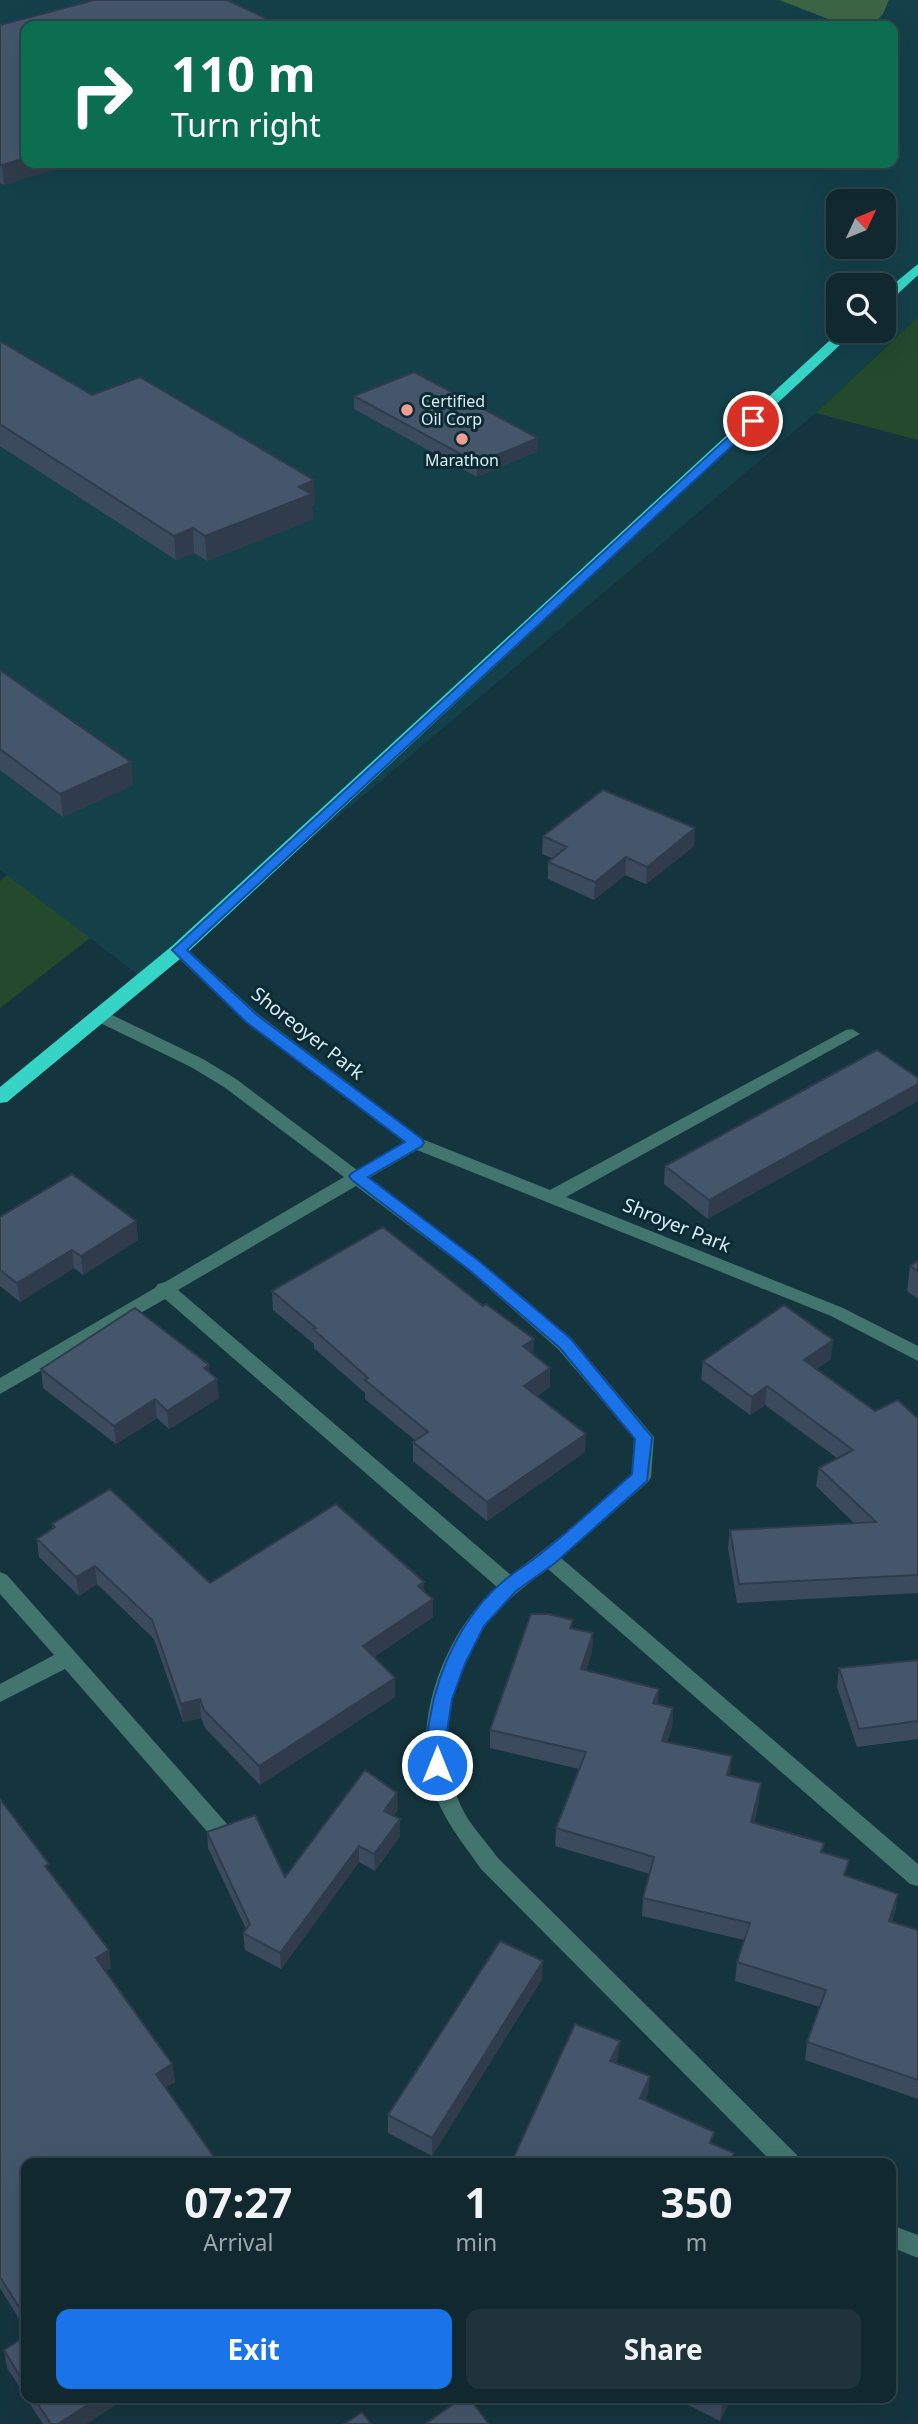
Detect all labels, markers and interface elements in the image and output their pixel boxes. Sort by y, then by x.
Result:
text: 110 m [171,40,316,106]
icon: right [56,49,147,140]
text: Turn right [171,103,321,146]
north arrow [826,189,896,259]
map controls [826,189,896,343]
button: search [826,273,896,343]
place label: Certified Oil Corp [421,390,485,430]
pin [723,391,783,451]
marker: Certified Oil Corp [399,402,415,418]
icon: arrive [734,402,772,440]
marker: Marathon [454,431,470,447]
place label: Marathon [425,449,499,471]
street label: Shoreoyer Park [246,981,370,1085]
street label: Shroyer Park [619,1192,735,1258]
position arrow [400,1728,474,1802]
text: 07:27 [184,2173,292,2230]
text: 1 [464,2173,488,2230]
text: 350 [661,2173,733,2230]
text: Arrival [203,2226,273,2258]
text: min [456,2226,497,2258]
text: m [686,2226,707,2258]
button: Exit [56,2309,452,2389]
button: Share [466,2309,861,2389]

